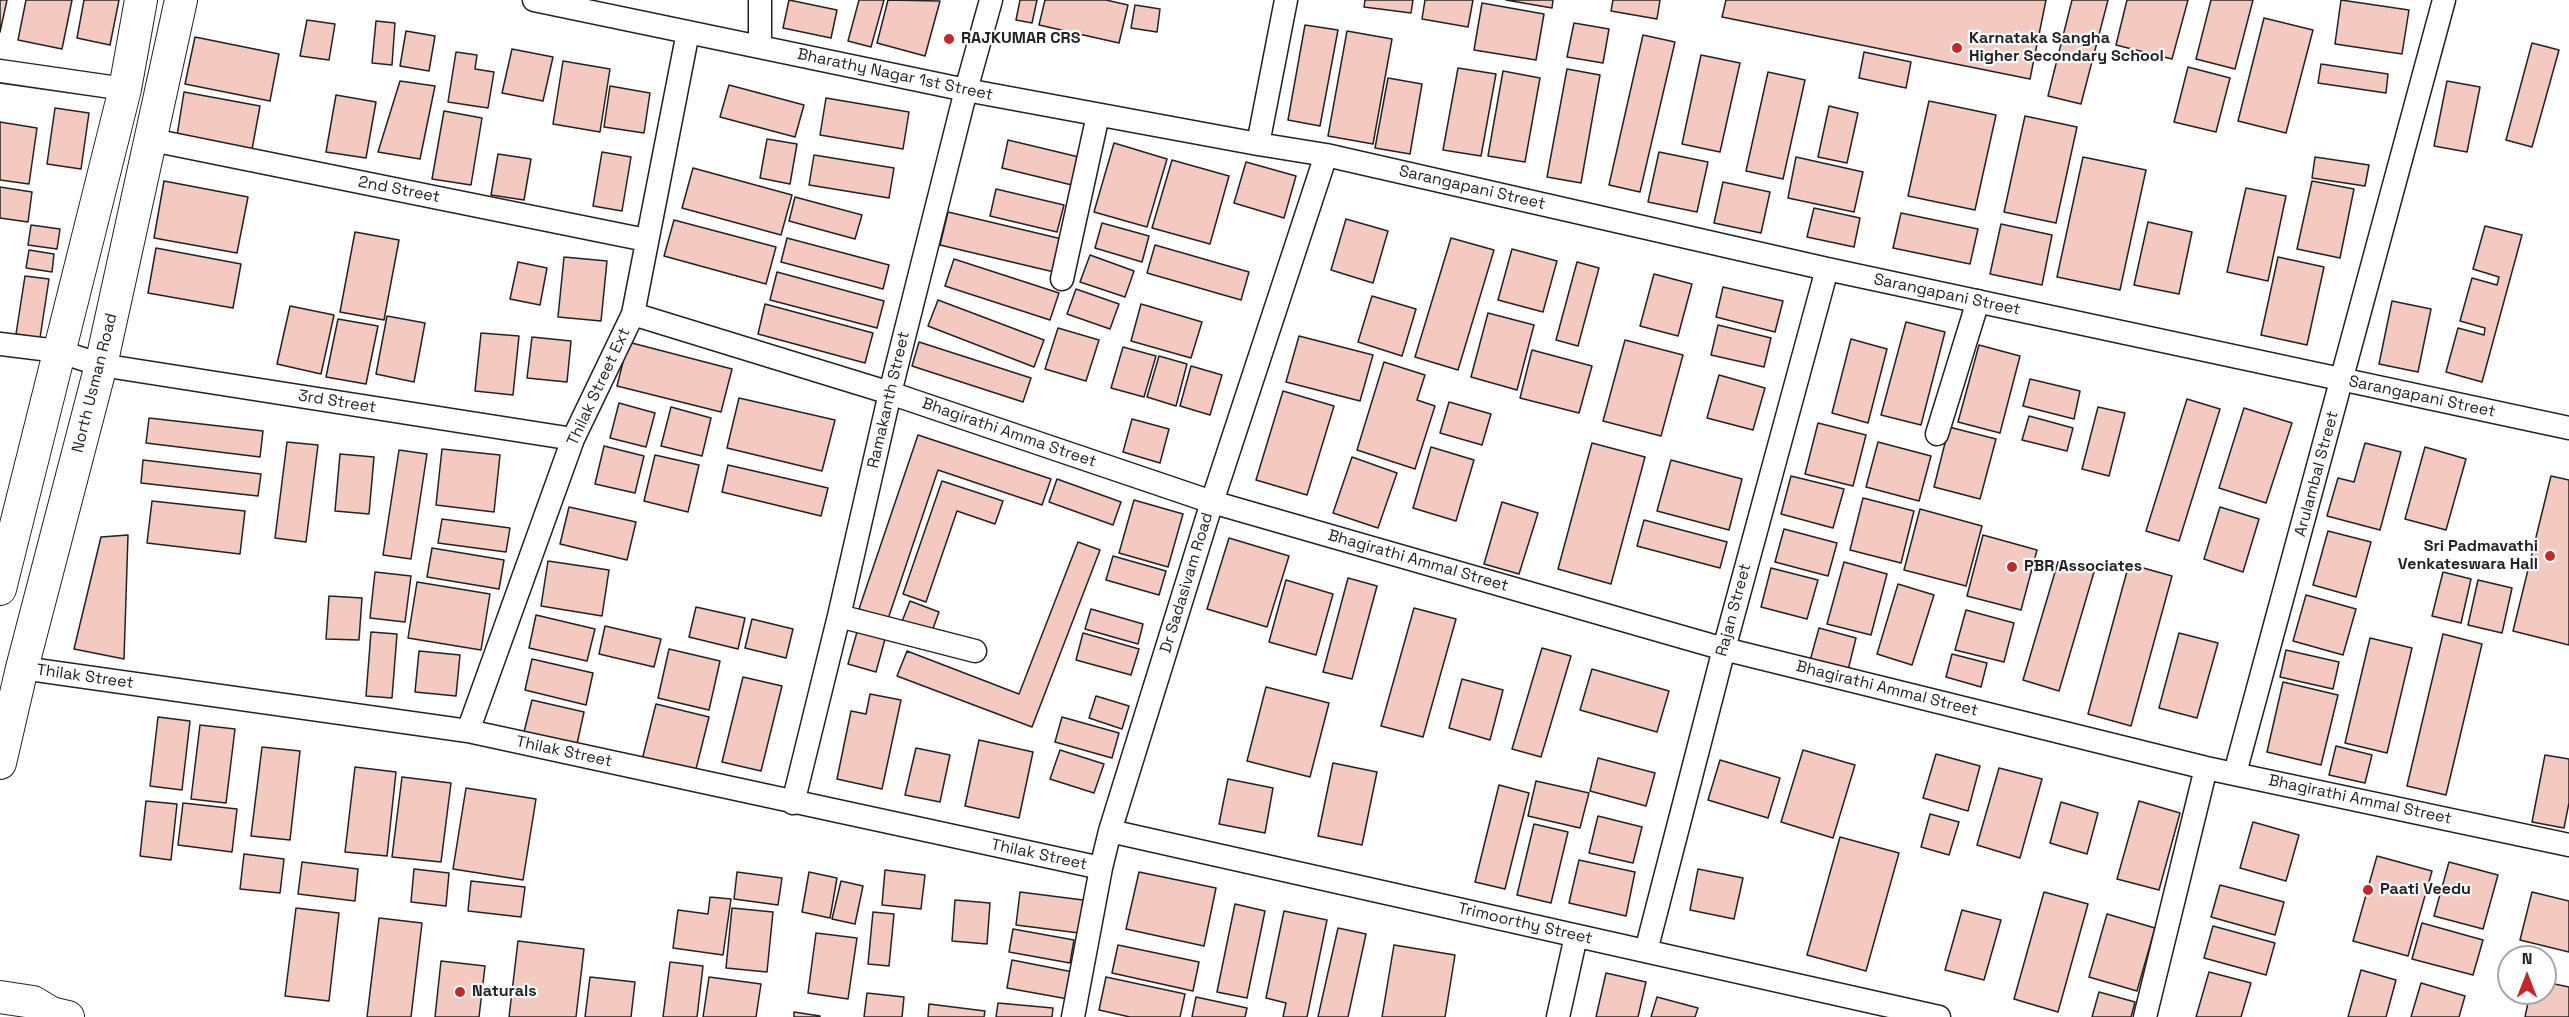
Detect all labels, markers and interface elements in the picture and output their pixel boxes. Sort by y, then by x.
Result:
place label: RAJKUMAR CRS [961,29,1080,49]
place label: Karnataka Sangha Higher Secondary School [1969,29,2164,67]
marker: RAJKUMAR CRS [942,32,956,46]
marker: Karnataka Sangha Higher Secondary School [1950,41,1964,55]
street label: Bharathy Nagar 1st Street [795,45,995,105]
street label: Sarangapani Street [1397,162,1547,214]
street label: 2nd Street [357,173,441,207]
street label: Sarangapani Street [1872,270,2022,320]
street label: North Usman Road [68,311,122,455]
street label: Thilak Street Ext [563,325,635,449]
street label: Ramakanth Street [864,330,914,470]
street label: Sarangapani Street [2347,372,2497,422]
street label: 3rd Street [297,386,377,418]
street label: Bhagirathi Amma Street [919,394,1099,472]
street label: Arulambal Street [2291,409,2343,539]
street label: Dr Sadasivam Road [1156,510,1218,656]
street label: Bhagirathi Ammal Street [1326,526,1510,596]
place label: Sri Padmavathi Venkateswara Hall [2398,537,2538,575]
marker: Sri Padmavathi Venkateswara Hall [2543,549,2557,563]
place label: PBR Associates [2024,557,2142,577]
marker: PBR Associates [2005,560,2019,574]
street label: Rajan Street [1712,562,1756,658]
street label: Bhagirathi Ammal Street [1794,657,1980,721]
street label: Thilak Street [35,661,135,693]
street label: Thilak Street [514,732,614,772]
street label: Bhagirathi Ammal Street [2267,771,2453,829]
street label: Thilak Street [989,835,1089,875]
place label: Paati Veedu [2380,880,2471,900]
marker: Paati Veedu [2361,883,2375,897]
street label: Trimoorthy Street [1456,899,1594,949]
north arrow [2497,945,2557,1005]
text: N [2522,948,2532,969]
place label: Naturals [472,982,537,1002]
marker: Naturals [453,985,467,999]

